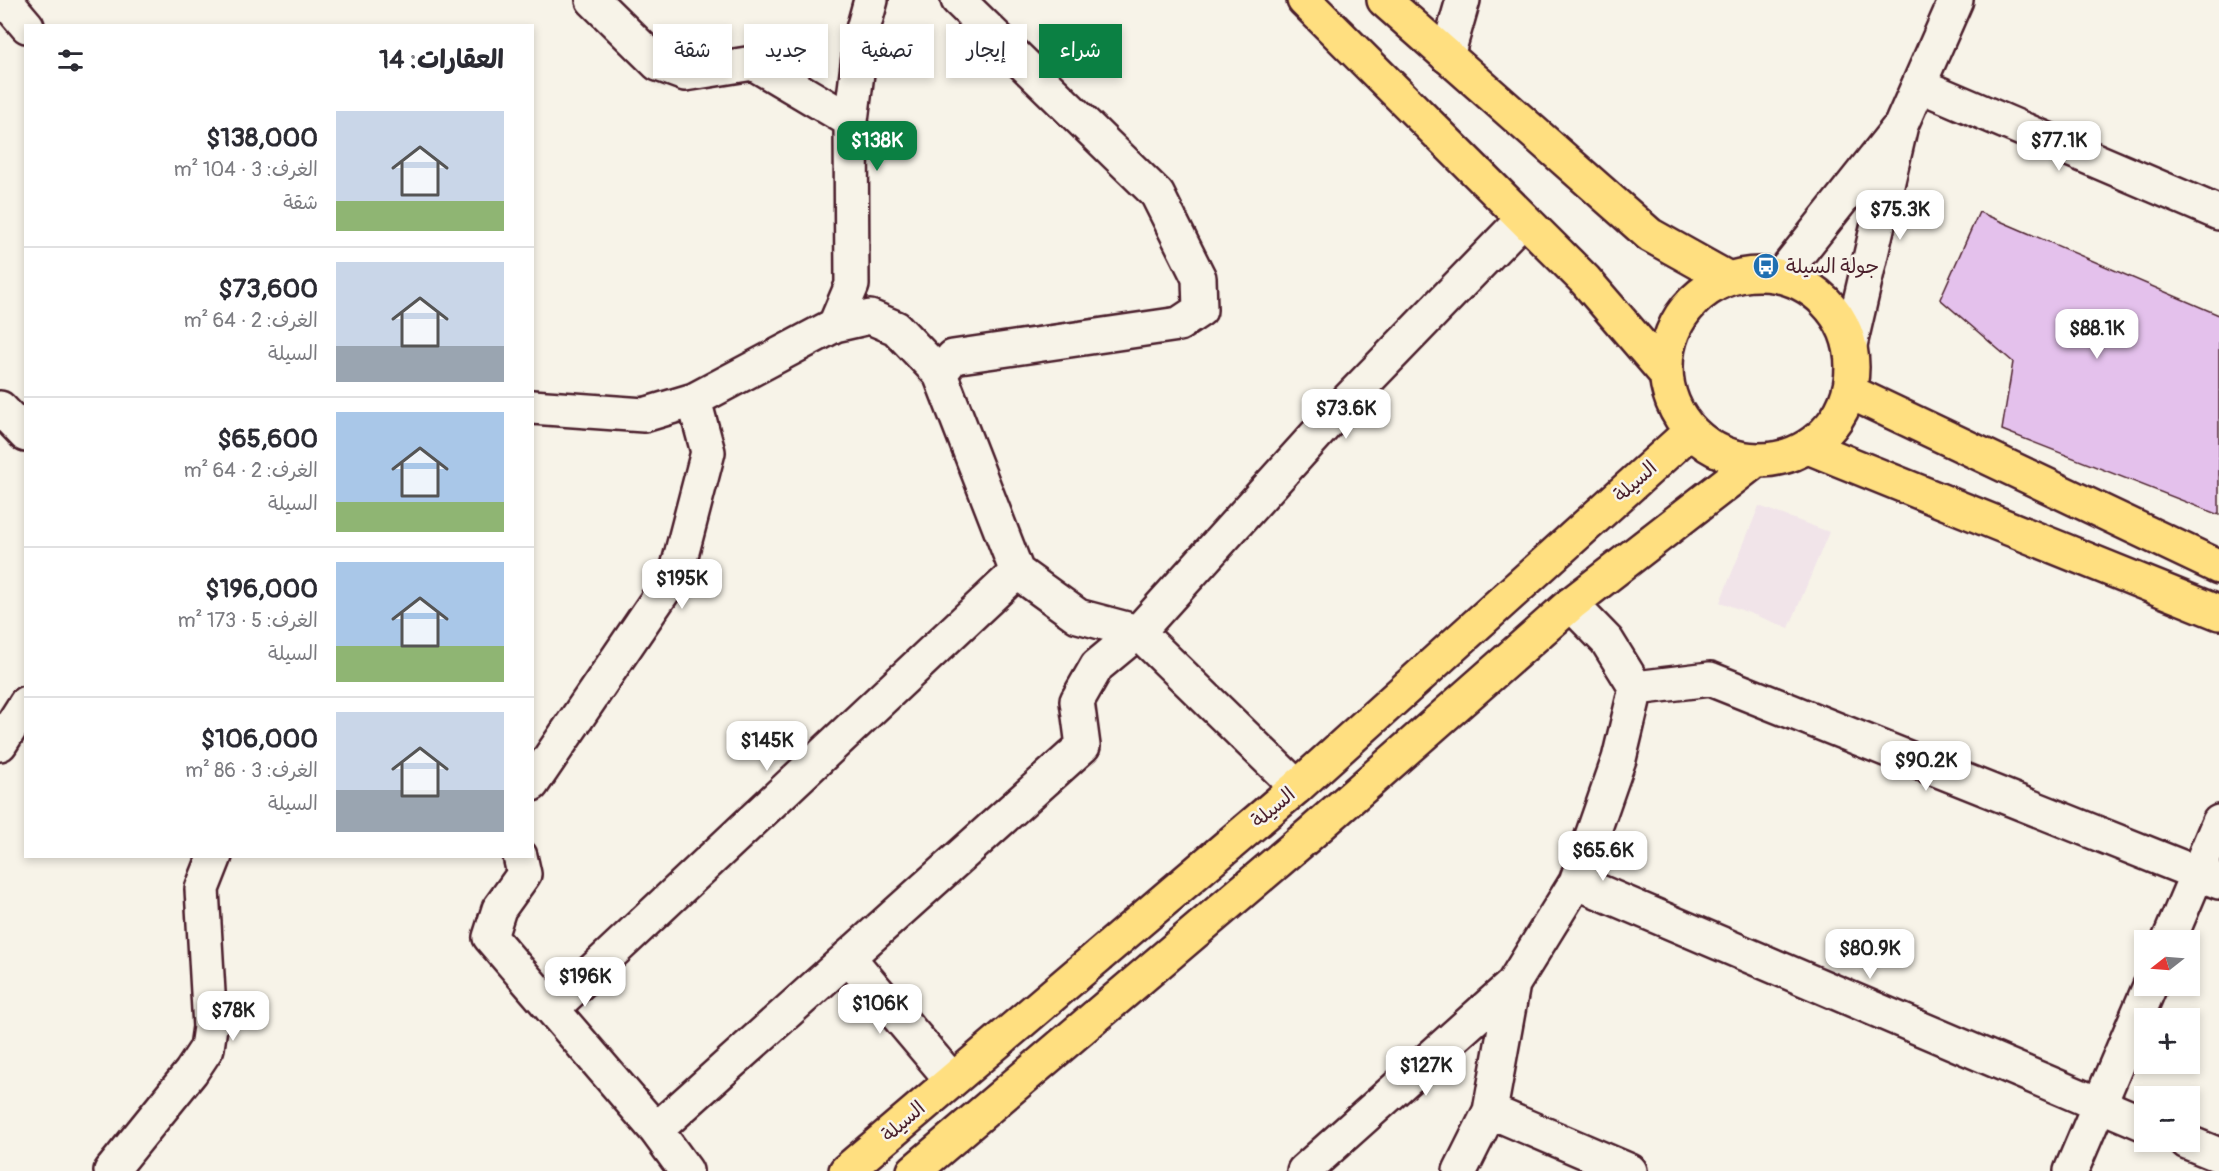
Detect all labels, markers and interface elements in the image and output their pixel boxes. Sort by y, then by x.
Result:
chip: شقة [653,24,732,78]
chip: جديد [744,24,828,78]
chip: تصفية [840,24,934,78]
chip: إيجار [946,24,1027,78]
chip: شراء [1039,24,1122,78]
icon: filters [54,44,87,77]
text: العقارات: 14 [379,44,504,76]
pin: $138K [835,121,919,172]
pin: $77.1K [2010,121,2108,172]
text: $138,000 [206,122,318,154]
text: $138K [851,128,903,153]
text: $77.1K [2031,128,2087,153]
icon: home [384,135,456,207]
text: الغرف: 3 · 104 m² [174,157,318,182]
text: شقة [283,190,318,215]
pin: $75.3K [1851,190,1949,241]
text: $75.3K [1870,197,1930,222]
bus stop icon: جولة السيلة [1751,251,1781,281]
place label: جولة السيلة [1786,254,1879,279]
text: $73,600 [218,273,318,305]
icon: home [384,286,456,358]
text: الغرف: 2 · 64 m² [184,308,318,333]
pin: $88.1K [2048,309,2146,360]
text: $88.1K [2069,316,2125,341]
text: السيلة [268,341,318,366]
pin: $73.6K [1297,389,1395,440]
text: $73.6K [1316,396,1376,421]
text: $65,600 [217,423,318,455]
icon: home [384,436,456,508]
street label: السيلة [1608,455,1662,507]
text: الغرف: 2 · 64 m² [184,458,318,483]
text: السيلة [268,491,318,516]
pin: $195K [640,559,724,610]
text: $195K [656,566,708,591]
text: $196,000 [205,573,318,605]
icon: home [384,586,456,658]
text: الغرف: 5 · 173 m² [178,608,318,633]
text: السيلة [268,641,318,666]
pin: $145K [725,721,809,772]
text: $106,000 [201,723,318,755]
text: $145K [740,728,794,753]
icon: home [384,736,456,808]
pin: $90.2K [1877,741,1975,792]
text: $90.2K [1895,748,1957,773]
text: الغرف: 3 · 86 m² [185,758,318,783]
street label: السيلة [1246,782,1300,833]
text: السيلة [268,791,318,816]
pin: $65.6K [1554,831,1652,882]
text: $65.6K [1572,838,1634,863]
pin: $80.9K [1821,929,1919,980]
north arrow [2134,930,2200,996]
map controls [2134,930,2200,1152]
text: $80.9K [1839,936,1901,961]
pin: $196K [543,957,627,1008]
text: $196K [559,964,611,989]
pin: $106K [838,984,922,1035]
pin: $78K [197,991,269,1042]
text: $106K [852,991,908,1016]
text: $78K [211,998,255,1023]
button: + [2134,1008,2200,1074]
pin: $127K [1384,1046,1468,1097]
text: $127K [1400,1053,1452,1078]
button: − [2134,1086,2200,1152]
street label: السيلة [876,1096,930,1147]

